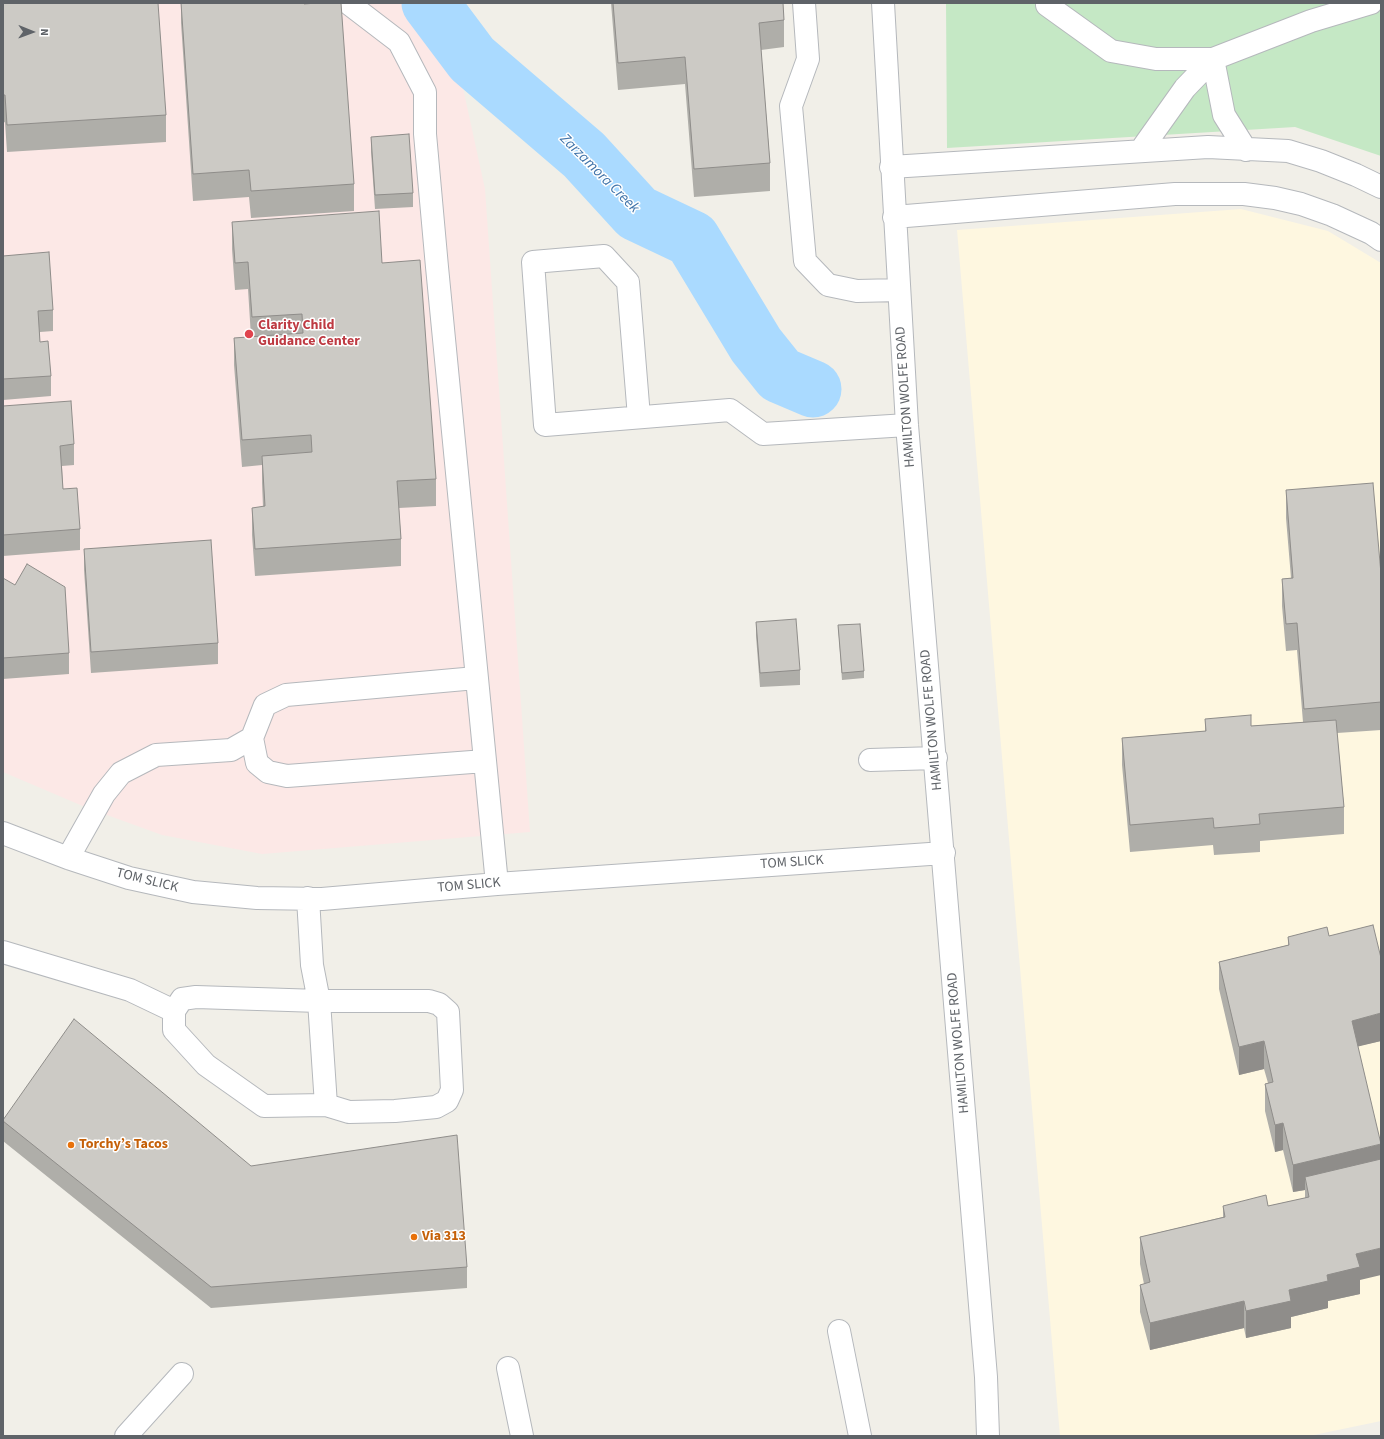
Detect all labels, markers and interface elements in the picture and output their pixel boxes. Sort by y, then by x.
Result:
north arrow [12,12,52,52]
text: N [37,28,52,36]
water label: Zarzamora Creek [556,131,642,217]
place label: Clarity Child Guidance Center [258,318,360,350]
street label: HAMILTON WOLFE ROAD [893,326,919,468]
marker: Clarity Child Guidance Center [243,328,255,340]
street label: HAMILTON WOLFE ROAD [917,649,947,791]
street label: TOM SLICK [760,852,824,874]
street label: TOM SLICK [114,865,180,897]
street label: TOM SLICK [437,875,501,897]
street label: HAMILTON WOLFE ROAD [944,972,974,1114]
place label: Torchy’s Tacos [79,1137,168,1153]
marker: Torchy’s Tacos [66,1140,76,1150]
place label: Via 313 [422,1229,466,1245]
marker: Via 313 [409,1232,419,1242]

